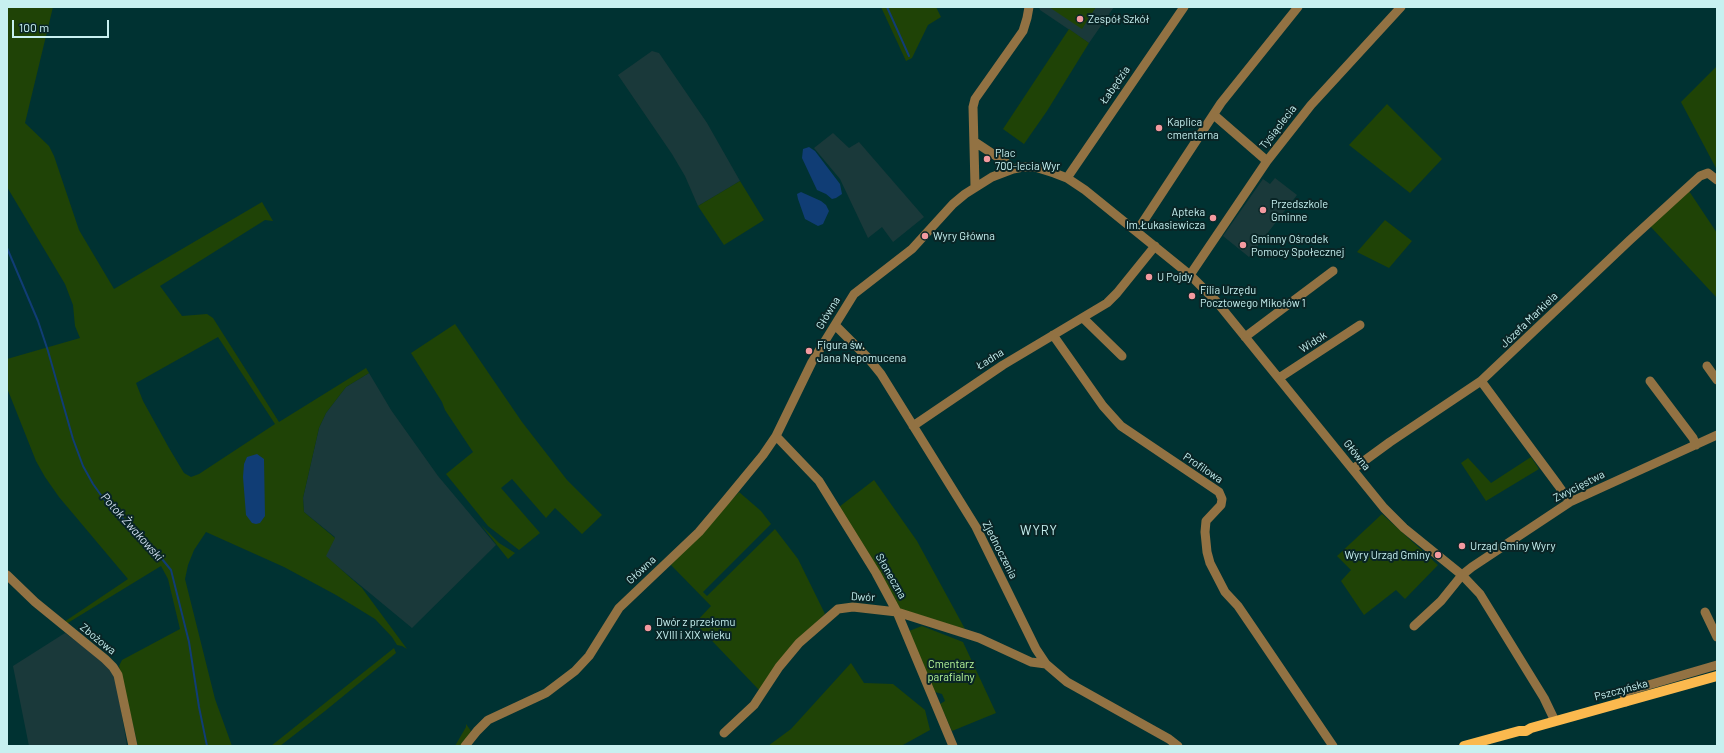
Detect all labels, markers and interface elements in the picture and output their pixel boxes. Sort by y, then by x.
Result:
scale bar [14,12,111,38]
place label: Zespół Szkół [1088,12,1149,26]
marker: Zespół Szkół [1075,14,1085,24]
text: 100 m [19,20,49,34]
street label: Łabędzia [1097,63,1133,107]
street label: Tysiąclecia [1257,102,1299,152]
place label: Kaplica cmentarna [1167,115,1219,141]
marker: Kaplica cmentarna [1154,123,1164,133]
place label: Plac 700-lecia Wyr [995,146,1060,172]
marker: Plac 700-lecia Wyr [982,154,992,164]
place label: Przedszkole Gminne [1271,197,1328,223]
place label: Apteka Im.Łukasiewicza [1126,205,1205,231]
marker: Przedszkole Gminne [1258,205,1268,215]
marker: Apteka Im.Łukasiewicza [1208,213,1218,223]
place label: Wyry Główna [933,229,995,243]
marker: Wyry Główna [920,231,930,241]
place label: Gminny Ośrodek Pomocy Społecznej [1251,232,1344,258]
marker: Gminny Ośrodek Pomocy Społecznej [1238,240,1248,250]
place label: U Pojdy [1157,270,1192,284]
marker: U Pojdy [1144,272,1154,282]
place label: Filia Urzędu Pocztowego Mikołów 1 [1200,283,1306,309]
street label: Józefa Markiela [1498,289,1560,351]
marker: Filia Urzędu Pocztowego Mikołów 1 [1187,291,1197,301]
street label: Główna [813,294,843,332]
street label: Widok [1297,328,1329,356]
place label: Figura św. Jana Nepomucena [817,338,906,364]
marker: Figura św. Jana Nepomucena [804,346,814,356]
street label: Ładna [974,346,1006,372]
street label: Główna [1341,437,1373,473]
street label: Profilowa [1181,450,1225,486]
street label: Zwycięstwa [1551,467,1607,505]
water label: Potok Żwakowski [98,490,166,564]
street label: Zjednoczenia [980,519,1020,581]
district label: WYRY [1020,523,1058,539]
place label: Urząd Gminy Wyry [1470,539,1556,553]
marker: Urząd Gminy Wyry [1457,541,1467,551]
place label: Wyry Urząd Gminy [1344,548,1430,562]
marker: Wyry Urząd Gminy [1433,550,1443,560]
street label: Słoneczna [873,551,909,601]
street label: Główna [623,553,659,587]
street label: Dwór [850,590,876,604]
place label: Dwór z przełomu XVIII i XIX wieku [656,615,735,641]
street label: Zbożowa [78,621,118,657]
marker: Dwór z przełomu XVIII i XIX wieku [643,623,653,633]
park label: Cmentarz parafialny [927,657,975,683]
street label: Pszczyńska [1593,677,1649,703]

